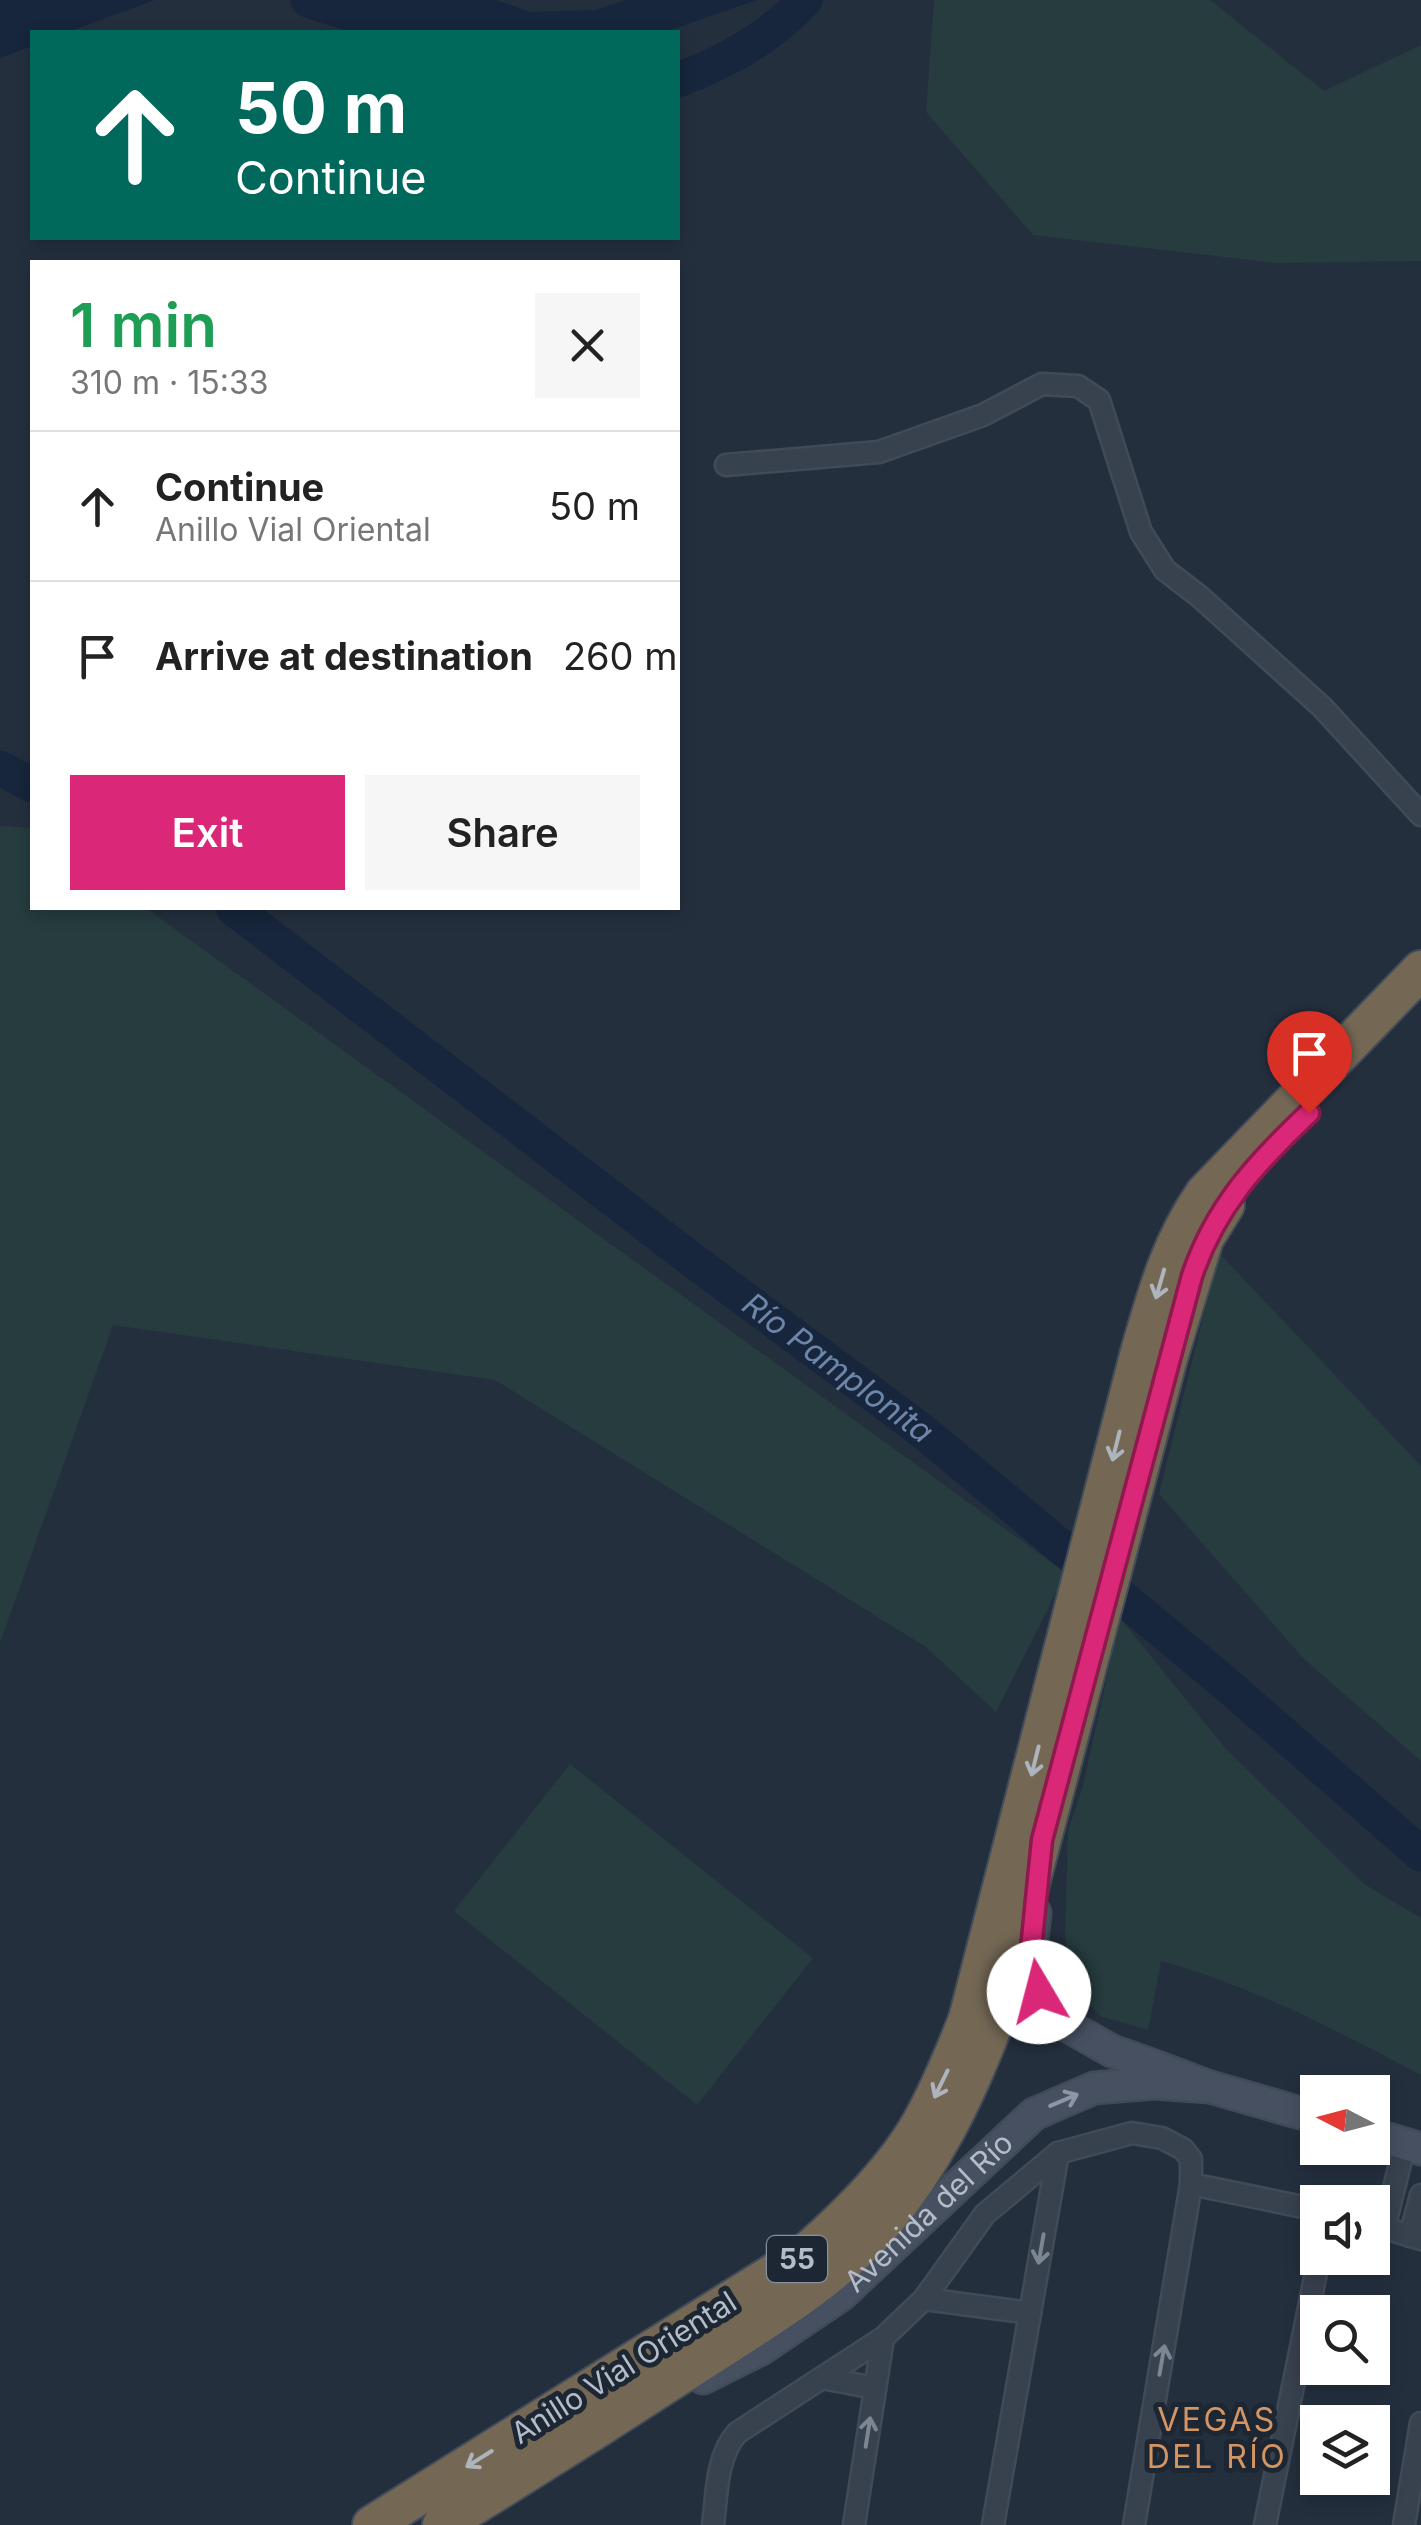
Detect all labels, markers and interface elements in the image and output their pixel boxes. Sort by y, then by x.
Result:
text: 50 m [235,65,407,150]
icon: ahead [70,70,200,200]
text: Continue [235,150,427,205]
text: 1 min [70,289,217,361]
button: close [535,293,640,398]
text: 310 m · 15:33 [70,363,268,402]
text: Continue [155,464,324,510]
icon: ahead [70,479,125,534]
text: 50 m [549,483,640,529]
text: Anillo Vial Oriental [155,510,431,549]
icon: arrive [70,629,125,684]
text: Arrive at destination [155,633,533,679]
text: 260 m [563,633,678,679]
button: Exit [70,775,345,890]
button: Share [365,775,640,890]
pin [1267,1011,1352,1114]
icon: arrive [1282,1026,1337,1081]
one-way arrow [1150,1267,1168,1299]
water label: Río Pamplonita [735,1284,942,1451]
one-way arrow [1106,1429,1124,1461]
one-way arrow [1025,1745,1044,1776]
position arrow [987,1940,1091,2044]
one-way arrow [931,2068,950,2098]
north arrow [1300,2075,1390,2165]
map controls [1300,2075,1390,2495]
one-way arrow [1049,2090,1079,2108]
street label: Avenida del Río [837,2124,1020,2299]
button: sound [1300,2185,1390,2275]
one-way arrow [1031,2232,1050,2265]
road number: 55 [767,2236,827,2282]
street label: Anillo Vial Oriental [504,2283,743,2451]
button: search [1300,2295,1390,2385]
one-way arrow [1153,2344,1172,2377]
district label: VEGAS DEL RÍO [1147,2400,1287,2476]
button: layers [1300,2405,1390,2495]
one-way arrow [860,2416,878,2448]
one-way arrow [465,2448,494,2469]

